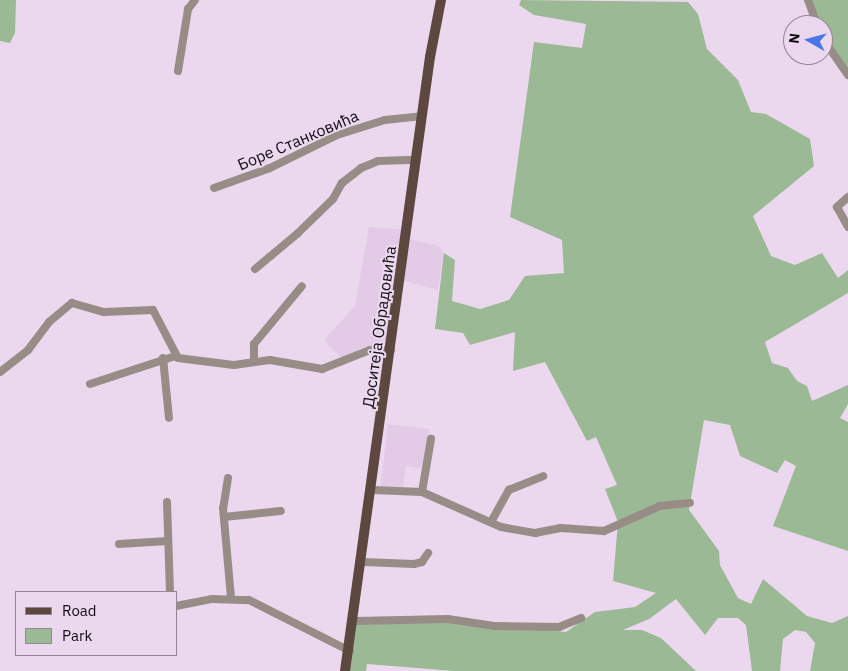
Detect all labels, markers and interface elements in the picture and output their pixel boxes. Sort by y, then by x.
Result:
north arrow [783,15,833,65]
text: N [785,32,804,44]
street label: Боре Станковића [235,106,361,174]
street label: Доситеја Обрадовића [358,245,400,409]
legend [15,591,178,656]
text: Road [62,601,97,620]
text: Park [62,626,92,645]

